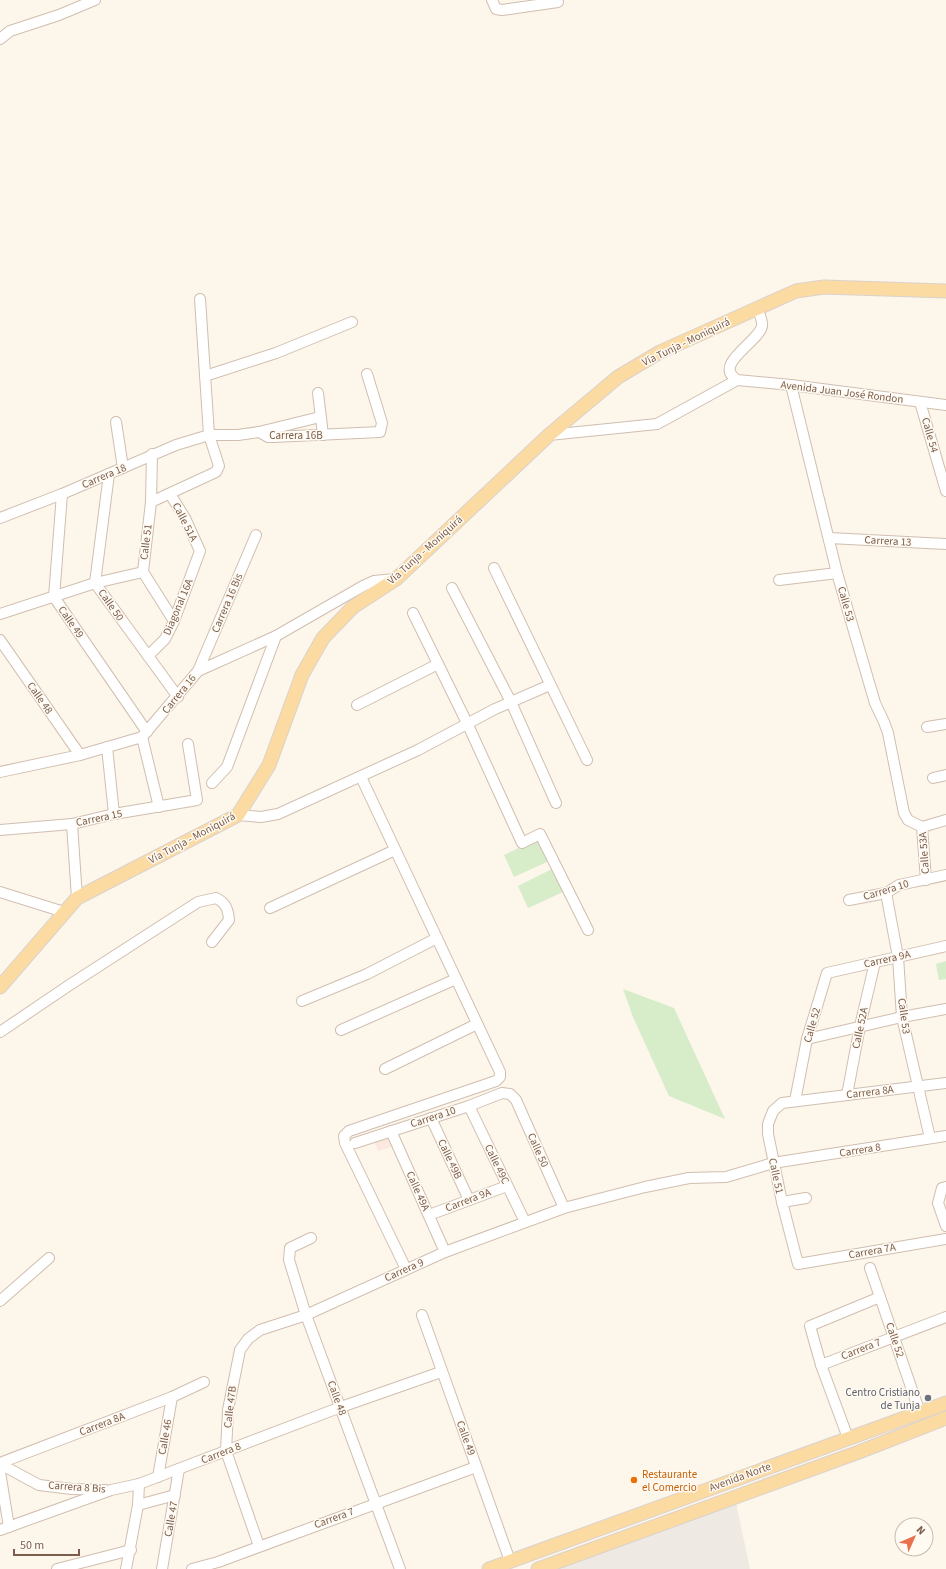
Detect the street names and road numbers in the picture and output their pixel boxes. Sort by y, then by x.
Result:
street label: Vía Tunja - Moniquirá [639,314,733,370]
street label: Avenida Juan José Rondon [780,377,904,407]
street label: Calle 54 [918,416,942,455]
street label: Carrera 16B [269,428,323,443]
street label: Carrera 18 [79,460,129,492]
street label: Calle 51A [169,500,201,544]
street label: Vía Tunja - Moniquirá [384,512,466,588]
street label: Calle 51 [136,523,156,561]
street label: Carrera 13 [864,532,912,550]
street label: Carrera 16 Bis [208,571,246,635]
street label: Diagonal 16A [159,577,197,637]
street label: Calle 53 [834,585,858,623]
street label: Calle 50 [95,586,127,624]
street label: Calle 49 [55,603,87,641]
street label: Carrera 16 [158,671,200,717]
street label: Calle 48 [24,679,57,717]
street label: Carrera 15 [74,806,124,830]
street label: Vía Tunja - Moniquirá [146,809,238,867]
street label: Calle 53A [915,832,933,874]
street label: Carrera 10 [861,876,911,904]
street label: Carrera 9A [862,946,912,972]
street label: Calle 53 [894,997,914,1035]
street label: Calle 52 [800,1006,824,1044]
street label: Calle 52A [848,1006,872,1050]
street label: Carrera 8A [845,1082,895,1102]
street label: Carrera 10 [408,1103,458,1131]
street label: Calle 50 [524,1130,552,1170]
street label: Calle 49B [434,1137,466,1182]
street label: Carrera 8 [838,1139,882,1161]
street label: Calle 49C [481,1142,513,1186]
street label: Calle 51 [765,1157,787,1195]
street label: Calle 49A [403,1169,433,1213]
street label: Carrera 9A [443,1184,493,1216]
street label: Carrera 7A [847,1239,897,1263]
street label: Carrera 9 [382,1255,426,1285]
street label: Calle 52 [882,1321,908,1359]
street label: Carrera 7 [839,1335,883,1363]
street label: Calle 48 [324,1379,350,1418]
street label: Calle 47B [220,1384,240,1429]
street label: Carrera 8A [77,1408,127,1440]
street label: Calle 46 [154,1417,176,1456]
street label: Calle 49 [453,1419,479,1457]
street label: Carrera 8 [199,1438,244,1467]
street label: Avenida Norte [707,1459,774,1495]
street label: Carrera 8 Bis [48,1478,107,1497]
street label: Calle 47 [160,1500,182,1538]
street label: Carrera 7 [312,1504,356,1532]

